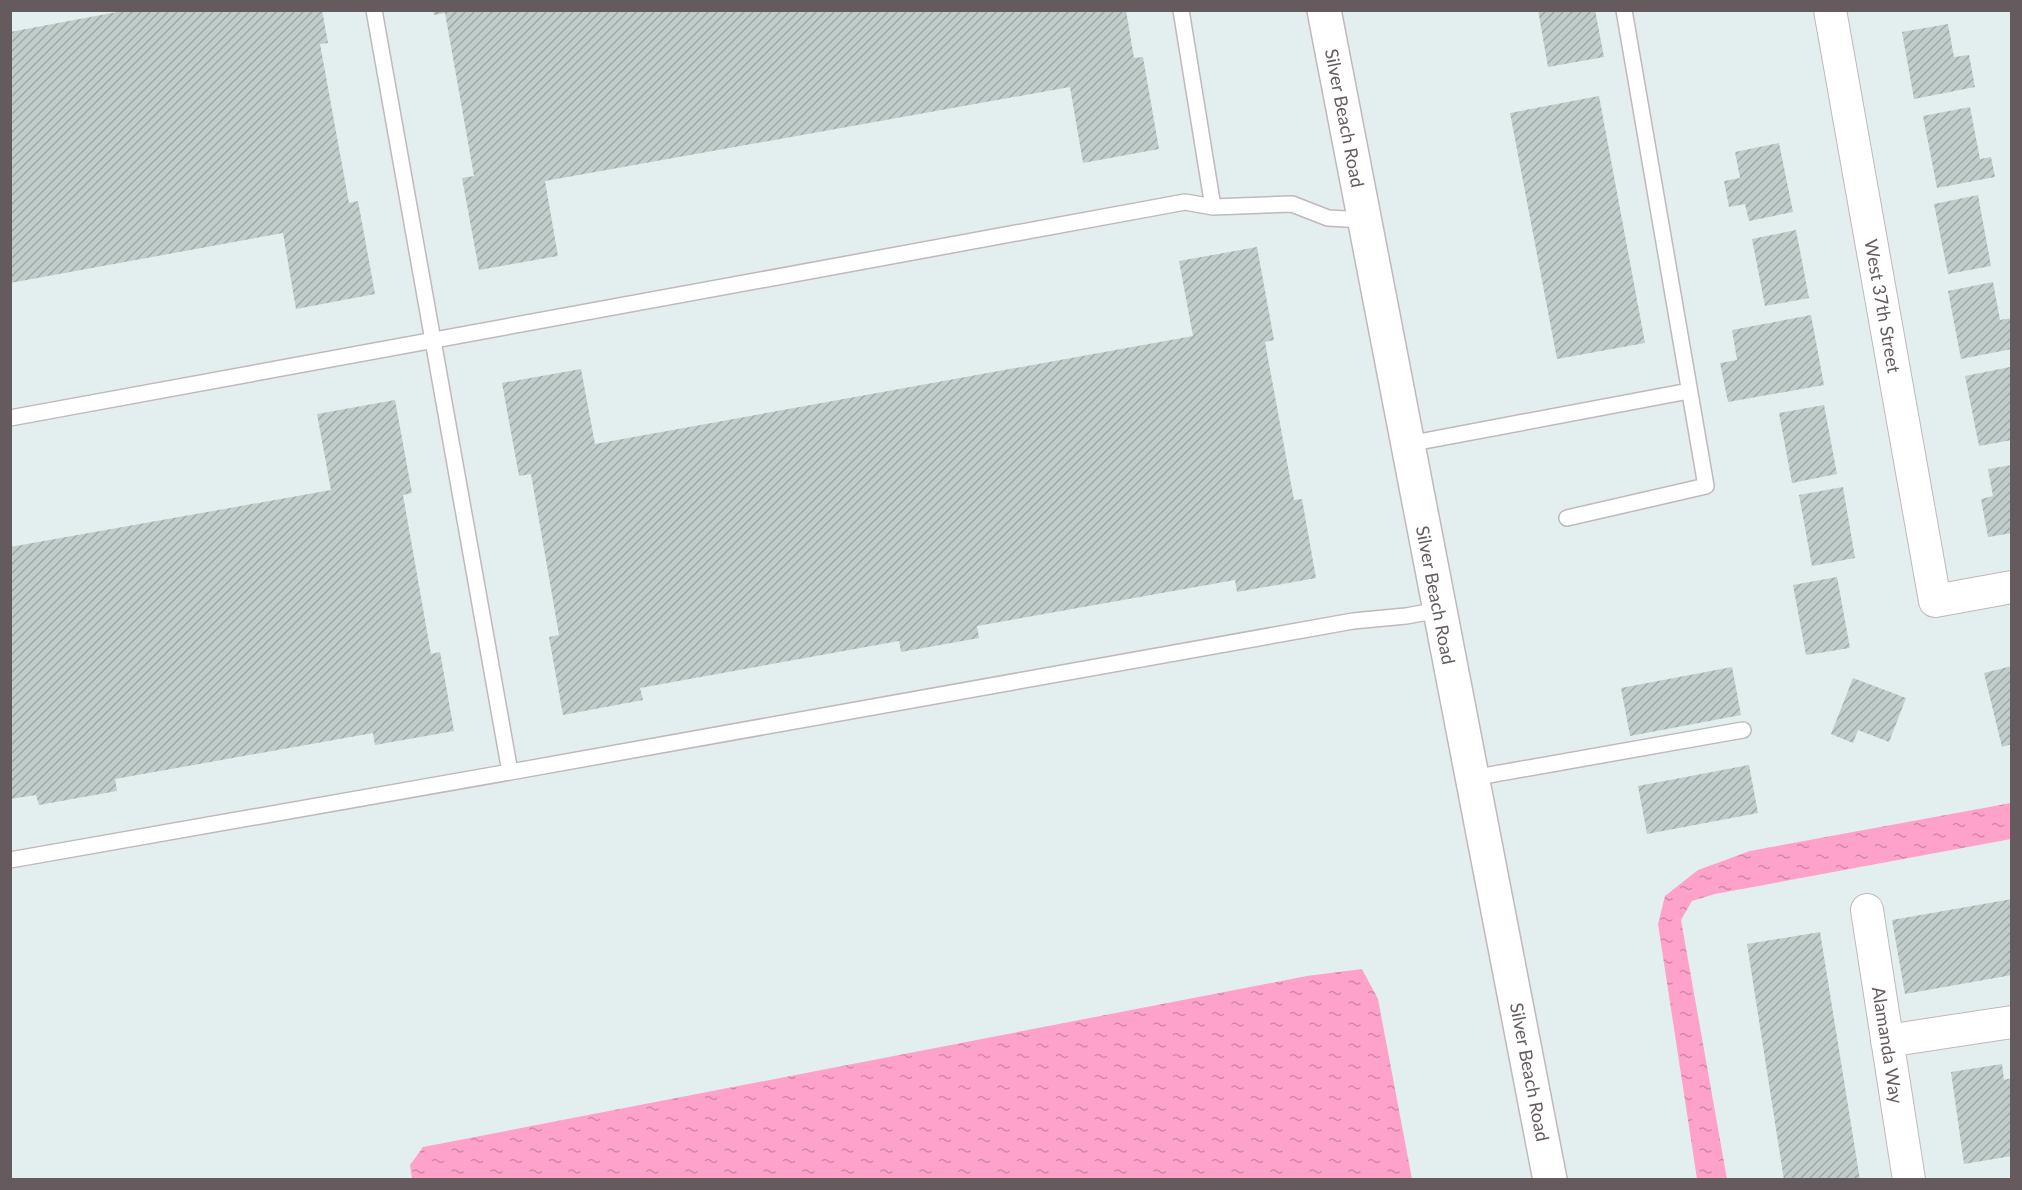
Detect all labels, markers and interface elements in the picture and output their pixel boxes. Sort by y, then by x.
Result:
street label: Silver Beach Road [1321,47,1369,189]
street label: West 37th Street [1860,237,1906,375]
street label: Silver Beach Road [1412,524,1460,666]
street label: Alamanda Way [1868,985,1908,1106]
street label: Silver Beach Road [1506,1001,1554,1143]

